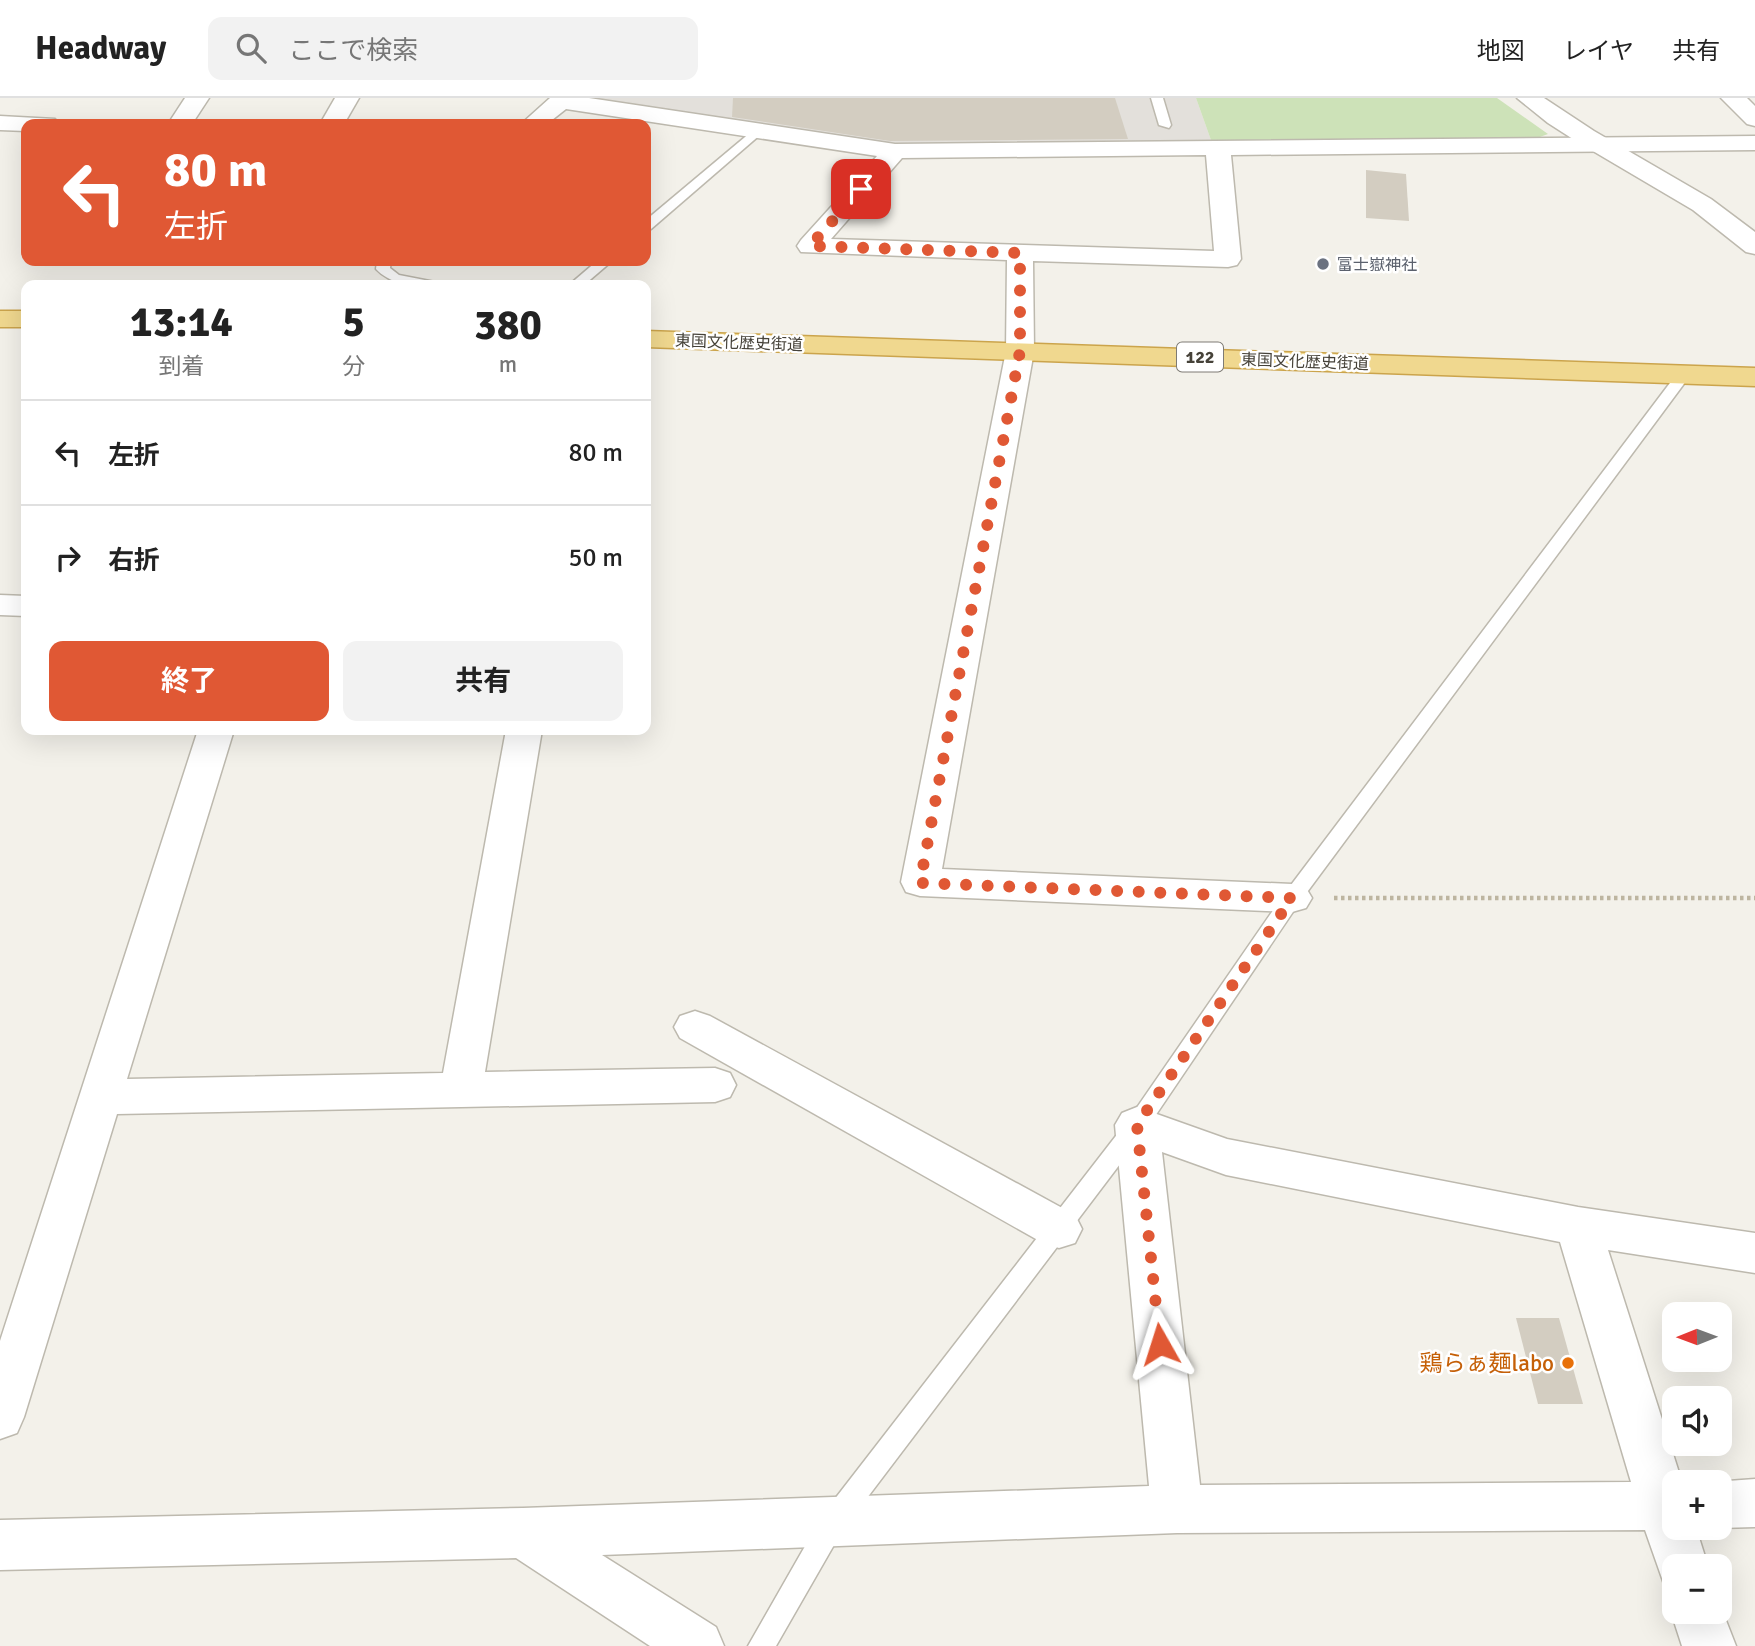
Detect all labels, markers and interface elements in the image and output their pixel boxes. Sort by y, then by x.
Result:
search box [208,17,698,80]
text: Headway [35,28,166,69]
icon: search [232,29,270,67]
text: ここで検索 [288,35,418,67]
text: 地図 [1477,36,1525,66]
text: レイヤ [1563,36,1634,66]
text: 共有 [1672,36,1720,66]
text: 80 m [164,140,267,200]
icon: left [49,147,140,238]
pin [831,159,891,219]
icon: arrive [842,170,880,208]
text: 左折 [164,207,228,246]
place label: 富士嶽神社 [1337,255,1417,275]
marker: 富士嶽神社 [1315,256,1331,272]
text: 13:14 [130,297,233,348]
text: 5 [342,297,365,348]
text: 380 [474,300,542,351]
street label: 東国文化歴史街道 [675,331,803,355]
road number: 122 [1177,342,1223,372]
text: m [499,350,517,379]
street label: 東国文化歴史街道 [1241,350,1369,374]
text: 到着 [159,352,205,381]
text: 分 [342,352,365,381]
icon: left [49,434,87,472]
text: 80 m [568,437,623,469]
text: 左折 [108,440,160,472]
icon: right [49,539,87,577]
text: 50 m [568,542,623,574]
text: 右折 [108,545,160,577]
button: 終了 [49,641,329,721]
button: 共有 [343,641,623,721]
north arrow [1662,1302,1732,1372]
map controls [1662,1302,1732,1624]
position arrow [1123,1307,1197,1381]
place label: 鶏らぁ麺labo [1419,1349,1554,1378]
marker: 鶏らぁ麺labo [1560,1355,1576,1371]
button: sound [1662,1386,1732,1456]
button: + [1662,1470,1732,1540]
button: − [1662,1554,1732,1624]

